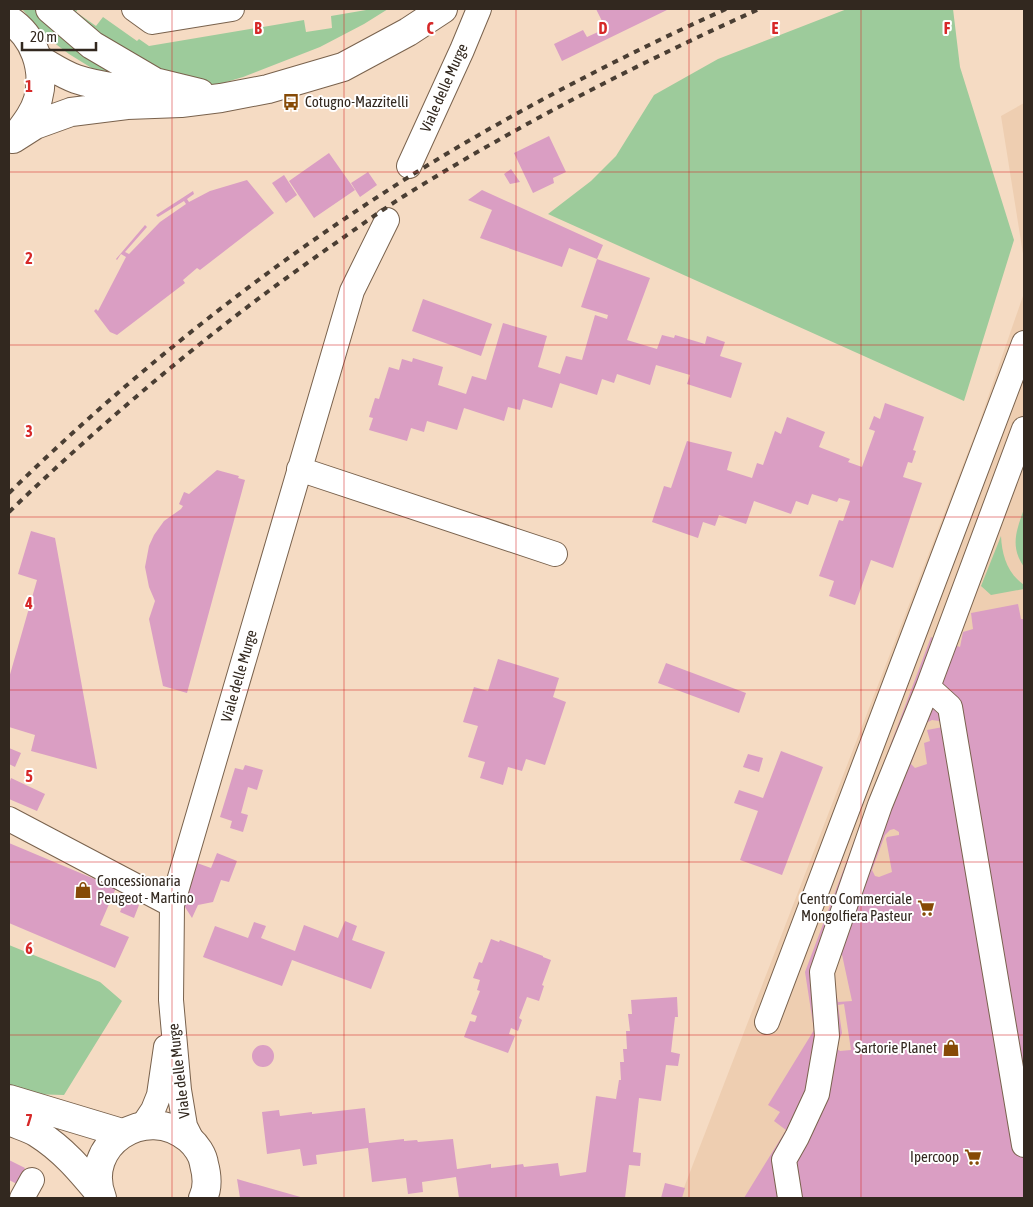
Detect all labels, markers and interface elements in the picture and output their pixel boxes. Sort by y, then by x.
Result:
text: B [254,19,262,37]
text: C [426,19,434,37]
text: D [599,19,608,37]
text: E [772,19,779,37]
text: F [944,19,951,37]
scale bar [22,20,96,52]
text: 20 m [30,28,57,45]
street label: Viale delle Murge [416,41,471,135]
text: 1 [25,77,33,95]
bus stop icon: Cotugno-Mazzitelli [281,92,301,112]
place label: Cotugno-Mazzitelli [305,93,409,110]
text: 2 [25,249,33,267]
text: 3 [25,422,33,440]
text: 4 [24,594,33,612]
street label: Viale delle Murge [217,628,260,724]
text: 5 [25,767,33,785]
place label: Concessionaria Peugeot - Martino [97,872,194,906]
shop icon: Concessionaria Peugeot - Martino [73,880,93,900]
place label: Centro Commerciale Mongolfiera Pasteur [800,890,913,924]
supermarket icon: Centro Commerciale Mongolfiera Pasteur [916,898,936,918]
text: 6 [25,939,33,957]
street label: Viale delle Murge [164,1023,193,1119]
shop icon: Sartorie Planet [941,1038,961,1058]
place label: Sartorie Planet [855,1039,937,1056]
text: 7 [25,1111,33,1129]
supermarket icon: Ipercoop [963,1147,983,1167]
place label: Ipercoop [910,1148,959,1165]

